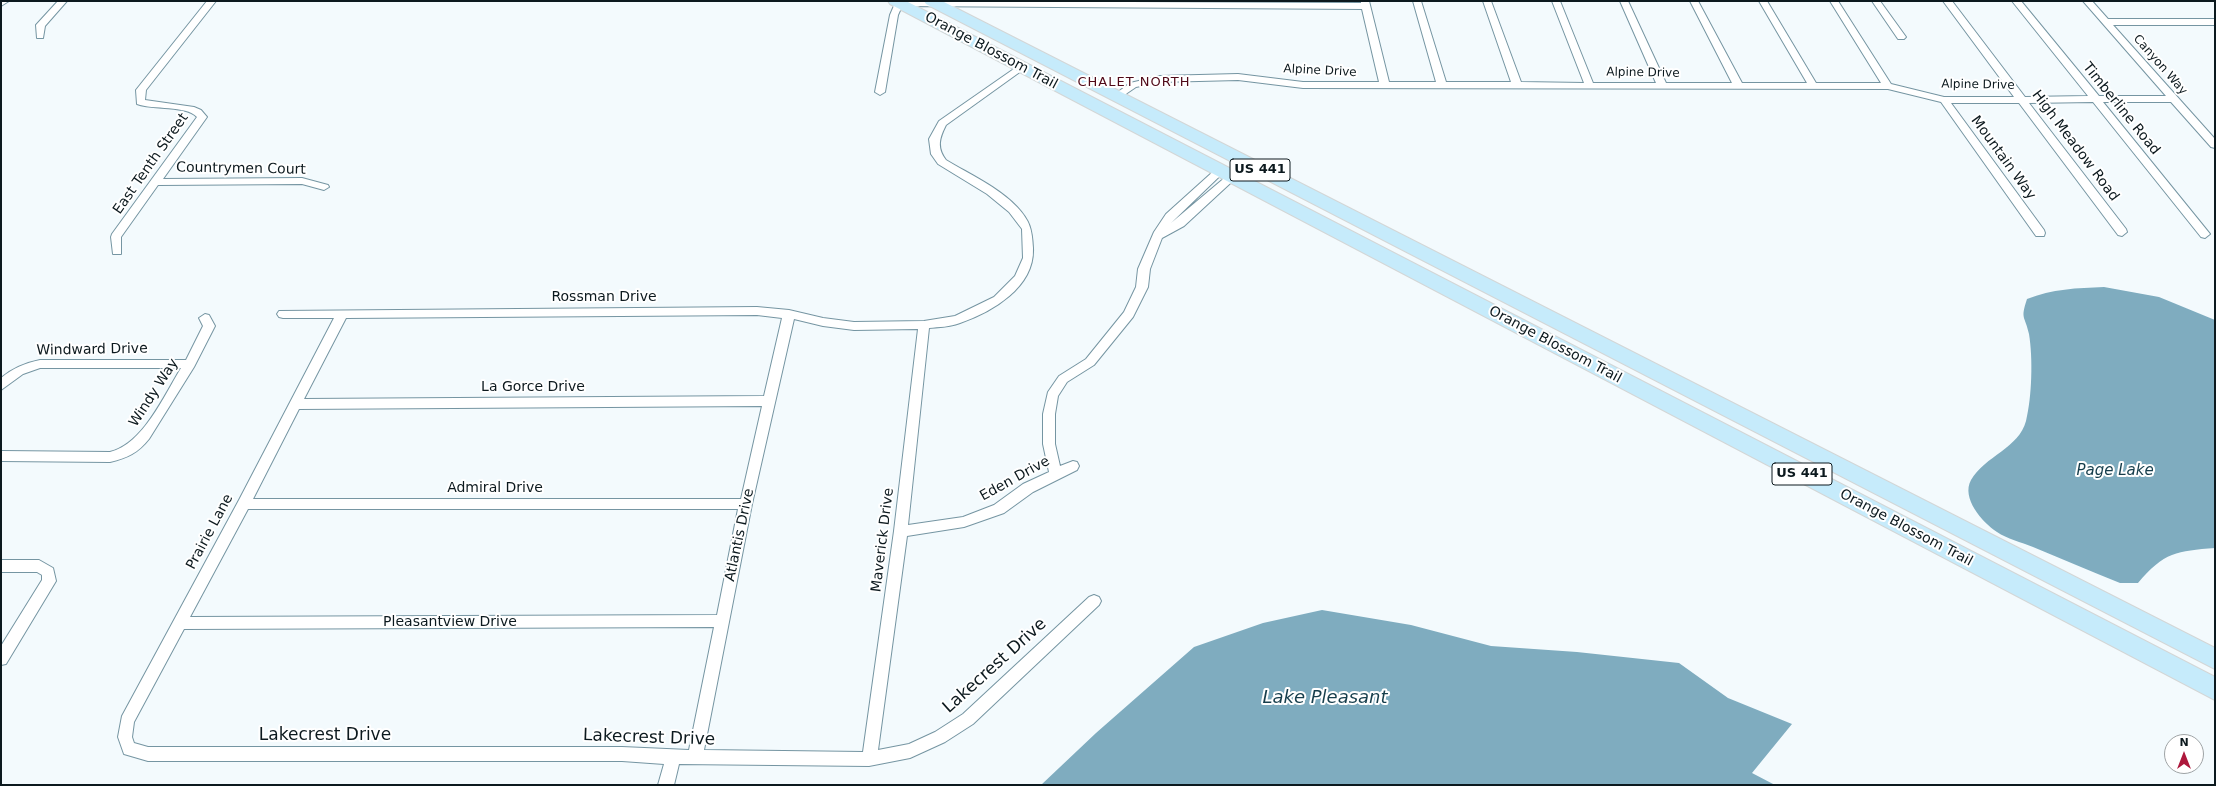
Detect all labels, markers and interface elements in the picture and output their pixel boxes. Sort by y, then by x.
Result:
street label: Orange Blossom Trail [922,9,1060,93]
street label: Canyon Way [2130,32,2190,98]
street label: Timberline Road [2079,60,2163,158]
street label: Alpine Drive [1283,62,1357,80]
street label: Alpine Drive [1606,65,1680,81]
district label: CHALET NORTH [1077,75,1191,91]
street label: Alpine Drive [1941,77,2015,93]
street label: High Meadow Road [2028,87,2122,205]
street label: East Tenth Street [110,110,192,218]
street label: Mountain Way [1967,113,2039,203]
street label: Countrymen Court [176,159,306,179]
road number: US 441 [1230,159,1290,181]
street label: Rossman Drive [551,289,657,305]
street label: Orange Blossom Trail [1486,303,1624,387]
street label: Windward Drive [36,341,148,359]
street label: Windy Way [126,356,182,430]
street label: La Gorce Drive [481,379,585,395]
street label: Eden Drive [977,453,1053,505]
water label: Page Lake [2076,462,2154,480]
road number: US 441 [1772,463,1832,485]
street label: Admiral Drive [447,480,543,496]
street label: Orange Blossom Trail [1837,486,1975,570]
street label: Atlantis Drive [722,487,758,583]
street label: Maverick Drive [868,487,898,593]
street label: Prairie Lane [183,491,237,573]
street label: Pleasantview Drive [383,614,517,630]
street label: Lakecrest Drive [939,614,1051,718]
water label: Lake Pleasant [1262,687,1388,709]
street label: Lakecrest Drive [583,725,715,751]
street label: Lakecrest Drive [259,726,391,746]
north arrow [2164,734,2204,774]
text: N [2179,736,2189,749]

